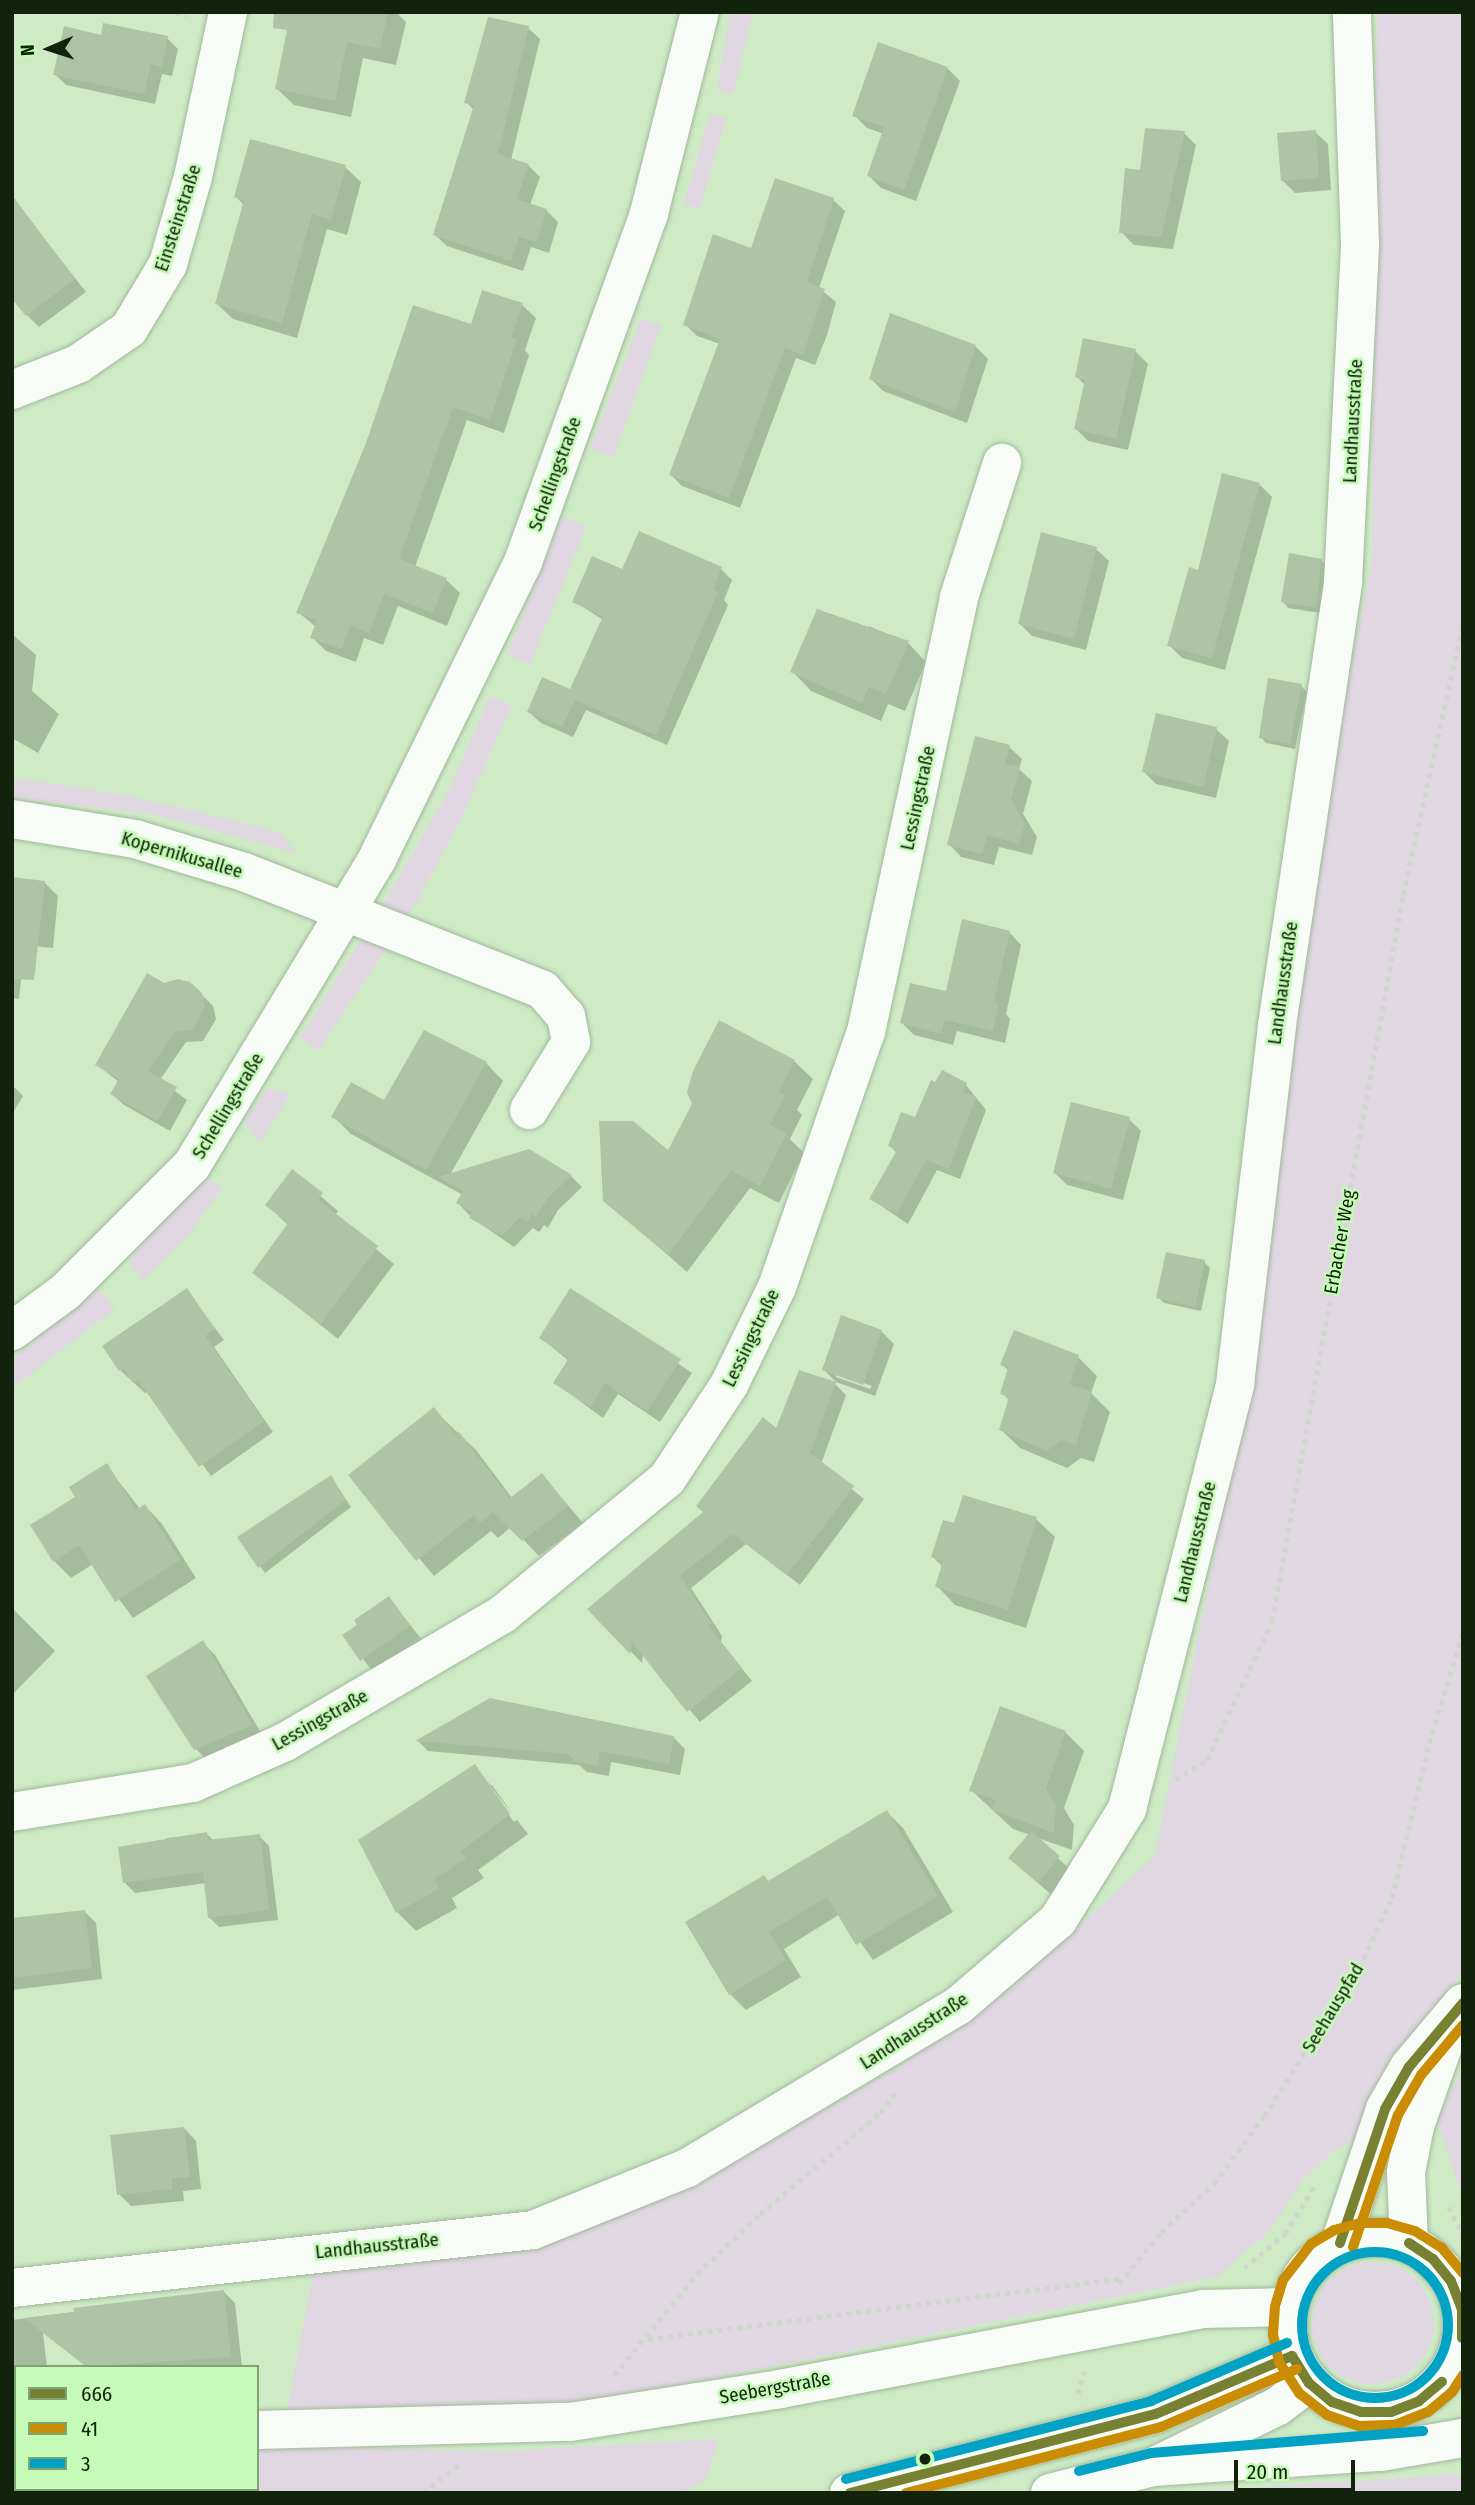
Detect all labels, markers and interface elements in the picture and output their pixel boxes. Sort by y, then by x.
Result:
north arrow [14,14,84,84]
text: N [16,44,39,56]
street label: Einsteinstraße [150,162,206,274]
street label: Landhausstraße [1338,358,1368,484]
street label: Schellingstraße [524,414,586,534]
street label: Lessingstraße [896,744,940,852]
street label: Kopernikusallee [119,827,245,883]
street label: Landhausstraße [1263,920,1303,1046]
street label: Schellingstraße [187,1049,269,1163]
street label: Erbacher Weg [1320,1188,1360,1296]
street label: Lessingstraße [717,1285,785,1391]
street label: Landhausstraße [1169,1479,1221,1605]
street label: Lessingstraße [268,1684,372,1756]
street label: Seehauspfad [1297,1959,1369,2057]
street label: Landhausstraße [856,1988,972,2074]
street label: Landhausstraße [314,2228,440,2264]
legend [14,2365,259,2491]
street label: Seebergstraße [718,2367,832,2409]
text: 666 [81,2381,112,2407]
text: 41 [81,2416,98,2442]
scale bar [1237,2446,1358,2490]
text: 3 [81,2451,90,2477]
unlabelled marker [918,2452,932,2466]
text: 20 m [1247,2459,1288,2485]

